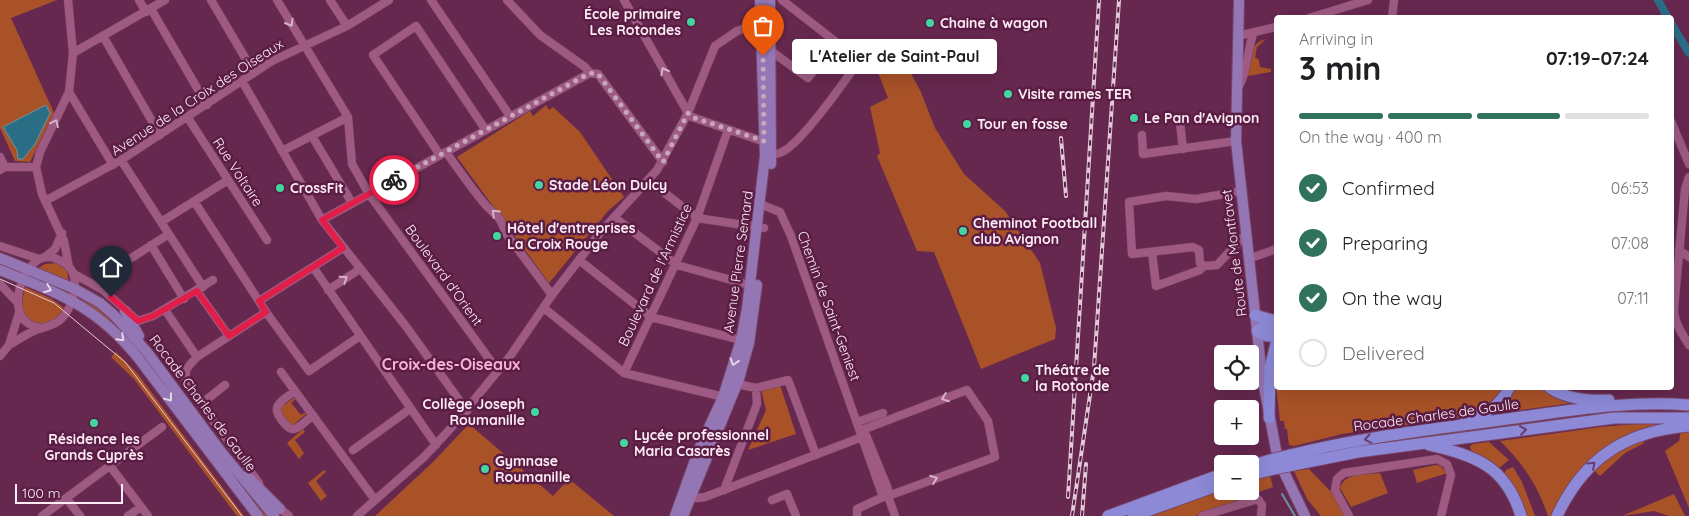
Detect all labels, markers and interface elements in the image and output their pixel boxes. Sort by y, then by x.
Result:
place label: École primaire Les Rotondes [584,5,681,39]
pin [742,5,784,56]
icon: bag [749,12,777,40]
place label: Chaine à wagon [940,14,1048,32]
marker: École primaire Les Rotondes [685,16,697,28]
one-way arrow [284,17,294,26]
marker: Chaine à wagon [924,17,936,29]
text: Arriving in [1299,29,1373,49]
street label: Avenue de la Croix des Oiseaux [107,34,287,160]
callout: L'Atelier de Saint-Paul [793,38,998,74]
text: L'Atelier de Saint-Paul [809,46,980,66]
text: 07:19–07:24 [1546,46,1649,70]
text: 3 min [1299,48,1381,88]
one-way arrow [660,67,670,76]
place label: Visite rames TER [1018,85,1132,103]
marker: Visite rames TER [1002,88,1014,100]
place label: Le Pan d'Avignon [1144,109,1259,127]
marker: Le Pan d'Avignon [1128,112,1140,124]
place label: Tour en fosse [977,115,1068,133]
marker: Tour en fosse [961,118,973,130]
one-way arrow [49,119,59,128]
text: On the way · 400 m [1299,127,1442,147]
street label: Rue Voltaire [209,134,267,210]
courier [369,155,419,205]
icon: bike [380,166,408,194]
icon: check [1299,174,1327,202]
place label: Stade Léon Dulcy [549,176,667,194]
text: Confirmed [1342,176,1435,200]
text: 06:53 [1611,178,1649,198]
place label: CrossFit [290,179,344,197]
marker: Stade Léon Dulcy [533,179,545,191]
marker: CrossFit [274,182,286,194]
street label: Route de Montfavet [1217,188,1251,318]
street label: Avenue Pierre Semard [719,190,757,334]
street label: Boulevard de l'Armistice [614,201,696,349]
one-way arrow [491,210,500,219]
place label: Cheminot Football club Avignon [973,214,1097,248]
place label: Hôtel d'entreprises La Croix Rouge [507,219,636,253]
street label: Boulevard d'Orient [401,221,487,329]
marker: Cheminot Football club Avignon [957,225,969,237]
street label: Chemin de Saint-Geniest [793,228,865,384]
icon: check [1299,229,1327,257]
marker: Hôtel d'entreprises La Croix Rouge [491,230,503,242]
text: Preparing [1342,231,1428,255]
text: 07:08 [1611,233,1649,253]
pin [90,246,132,297]
icon: home [97,253,125,281]
one-way arrow [339,276,348,286]
one-way arrow [43,283,52,293]
icon: check [1299,284,1327,312]
text: On the way [1342,286,1443,310]
text: 07:11 [1617,288,1649,308]
street label: Rocade Charles de Gaulle [146,331,260,475]
one-way arrow [115,332,124,341]
text: Delivered [1342,341,1425,365]
map controls [1214,345,1259,500]
button: locate [1214,345,1259,390]
district label: Croix-des-Oiseaux [382,354,520,374]
one-way arrow [730,357,740,365]
place label: Théâtre de la Rotonde [1035,361,1110,395]
marker: Théâtre de la Rotonde [1019,372,1031,384]
one-way arrow [163,392,171,401]
one-way arrow [942,392,950,402]
street label: Rocade Charles de Gaulle [1352,394,1520,436]
place label: Collège Joseph Roumanille [423,395,525,429]
button: + [1214,400,1259,445]
marker: Collège Joseph Roumanille [529,406,541,418]
marker: Résidence les Grands Cyprès [88,417,100,429]
place label: Lycée professionnel Maria Casarès [634,426,769,460]
one-way arrow [1519,426,1528,436]
place label: Résidence les Grands Cyprès [45,430,144,464]
one-way arrow [1363,434,1372,444]
marker: Lycée professionnel Maria Casarès [618,437,630,449]
place label: Gymnase Roumanille [495,452,571,486]
button: − [1214,455,1259,500]
one-way arrow [1587,462,1596,471]
marker: Gymnase Roumanille [479,463,491,475]
one-way arrow [929,475,938,485]
scale bar [15,481,122,504]
text: 100 m [22,484,60,502]

